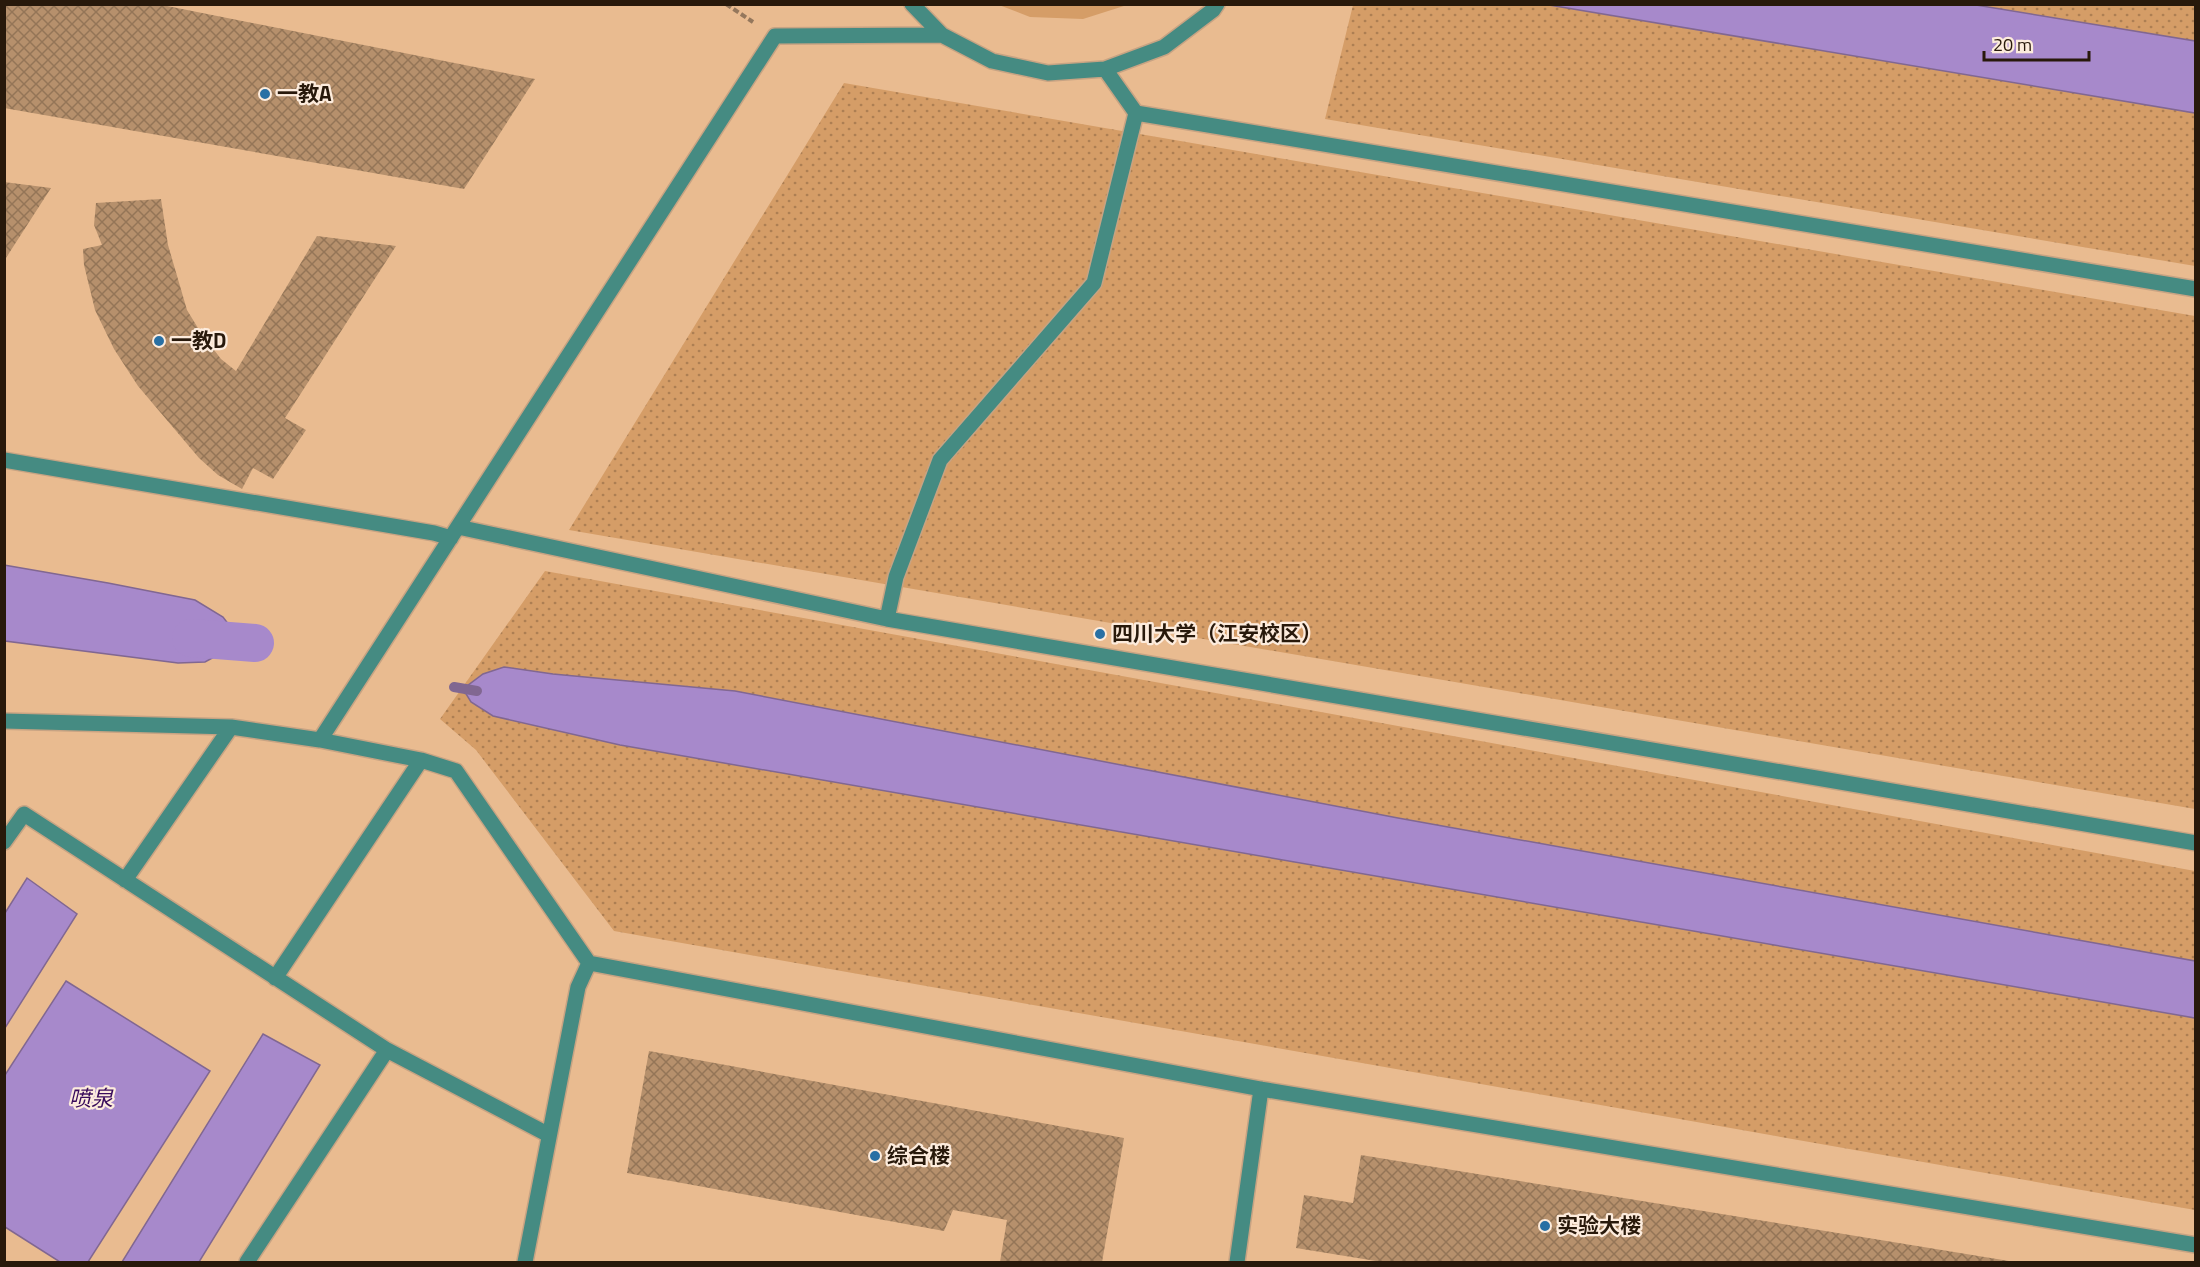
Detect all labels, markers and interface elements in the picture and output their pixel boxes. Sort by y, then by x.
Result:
scale bar [1984,24,2089,62]
text: 20 m [1993,31,2032,58]
place label: 一教A [277,77,332,109]
marker: 一教A [258,87,272,101]
place label: 一教D [171,324,226,356]
marker: 一教D [152,334,166,348]
place label: 四川大学（江安校区） [1112,617,1322,649]
marker: 四川大学（江安校区） [1093,627,1107,641]
water label: 喷泉 [69,1081,114,1115]
place label: 综合楼 [887,1139,950,1171]
marker: 综合楼 [868,1149,882,1163]
place label: 实验大楼 [1557,1209,1641,1241]
marker: 实验大楼 [1538,1219,1552,1233]

